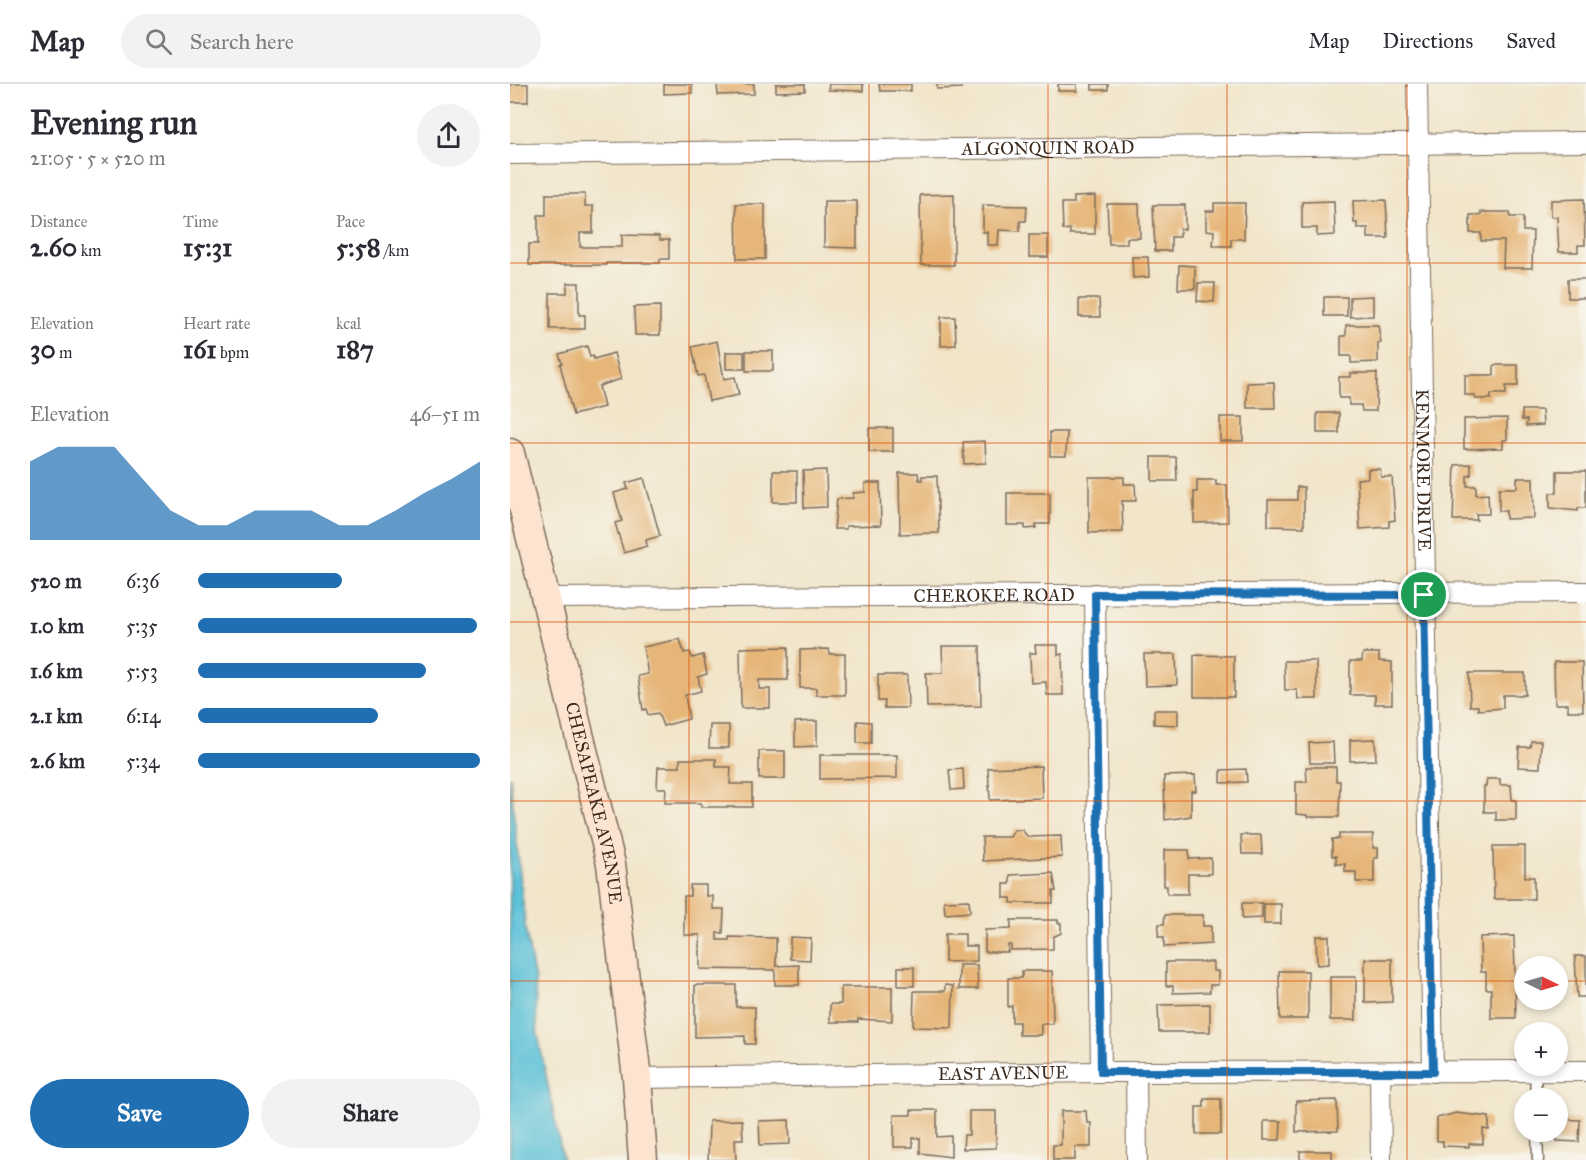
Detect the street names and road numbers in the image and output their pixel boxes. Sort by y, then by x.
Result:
street label: ALGONQUIN ROAD [960,136,1135,160]
street label: KENMORE DRIVE [1411,389,1436,551]
street label: CHEROKEE ROAD [913,584,1075,607]
street label: CHESAPEAKE AVENUE [561,700,627,905]
street label: EAST AVENUE [938,1061,1068,1085]

